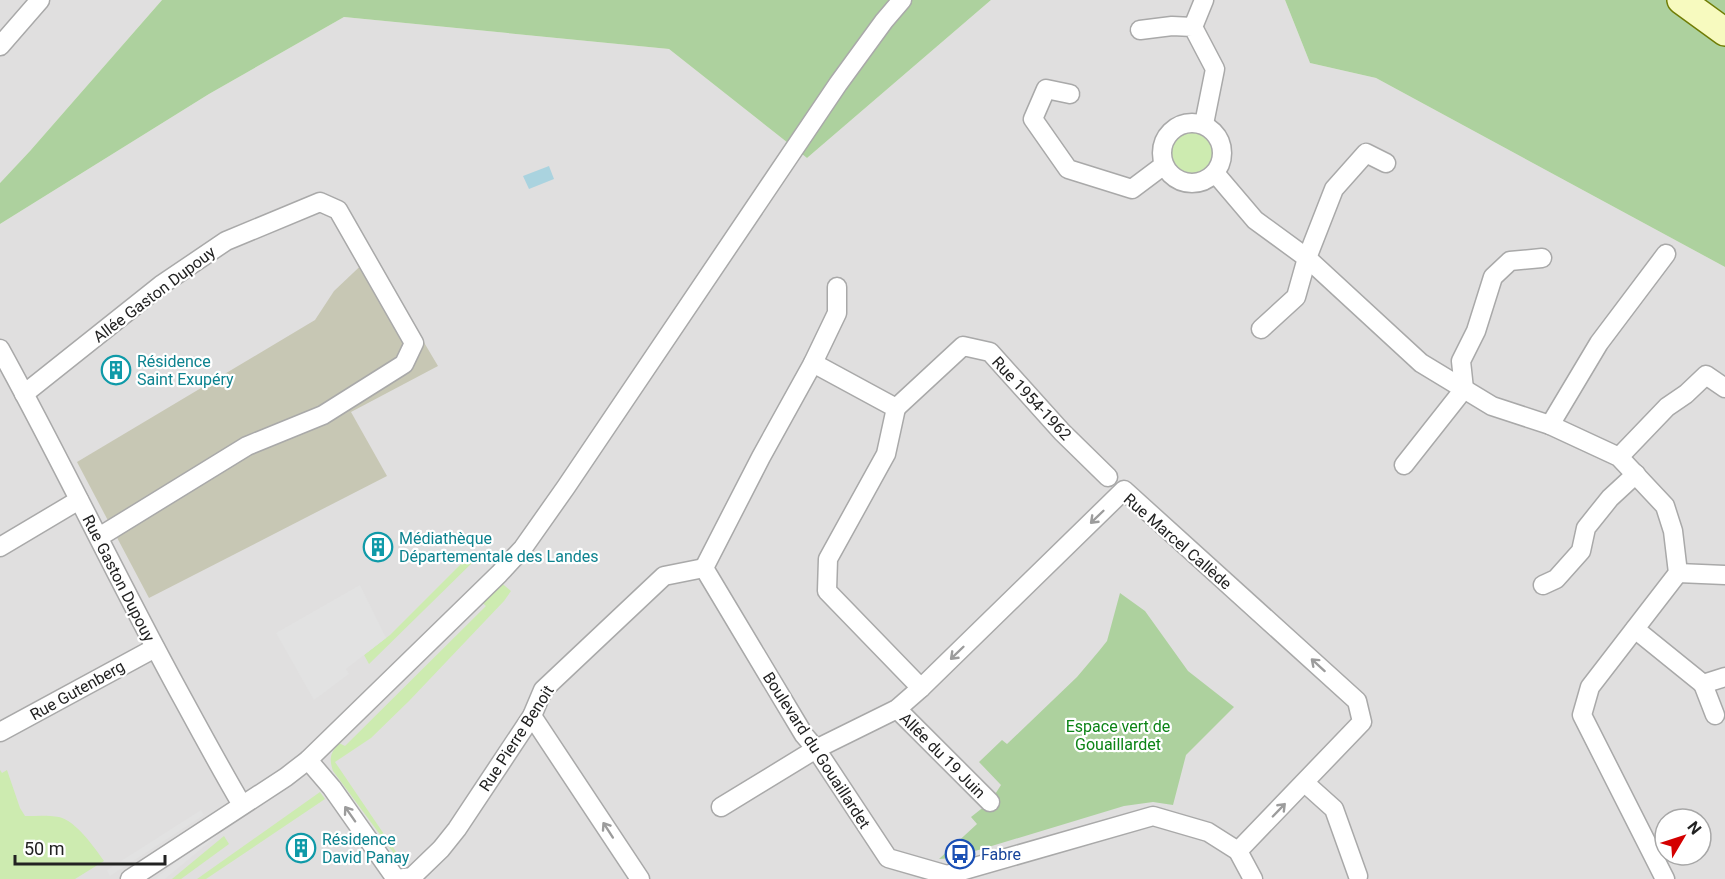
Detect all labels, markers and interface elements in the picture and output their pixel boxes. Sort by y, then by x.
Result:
street label: Allée Gaston Dupouy [90,242,219,346]
place label: Résidence Saint Exupéry [137,352,234,389]
street label: Rue 1954-1962 [988,353,1075,444]
building icon: Résidence Saint Exupéry [100,354,132,386]
street label: Rue Marcel Callède [1120,489,1235,593]
one-way arrow [1089,509,1104,524]
street label: Rue Gaston Dupouy [78,512,159,645]
place label: Médiathèque Départementale des Landes [399,529,599,566]
building icon: Médiathèque Départementale des Landes [362,531,394,563]
one-way arrow [950,646,965,660]
street label: Rue Gutenberg [27,657,128,724]
one-way arrow [1311,659,1326,673]
street label: Boulevard du Gouaillardet [759,669,874,832]
street label: Rue Pierre Benoit [475,682,558,795]
street label: Allée du 19 Juin [896,709,989,802]
park label: Espace vert de Gouaillardet [1066,717,1170,754]
one-way arrow [1271,802,1286,817]
one-way arrow [344,806,356,823]
north arrow [1653,807,1713,867]
text: N [1683,818,1705,838]
one-way arrow [602,822,614,839]
scale bar [15,828,165,866]
place label: Résidence David Panay [322,830,410,867]
building icon: Résidence David Panay [285,832,317,864]
text: 50 m [24,838,64,859]
bus stop icon: Fabre [944,838,976,870]
place label: Fabre [981,845,1021,864]

